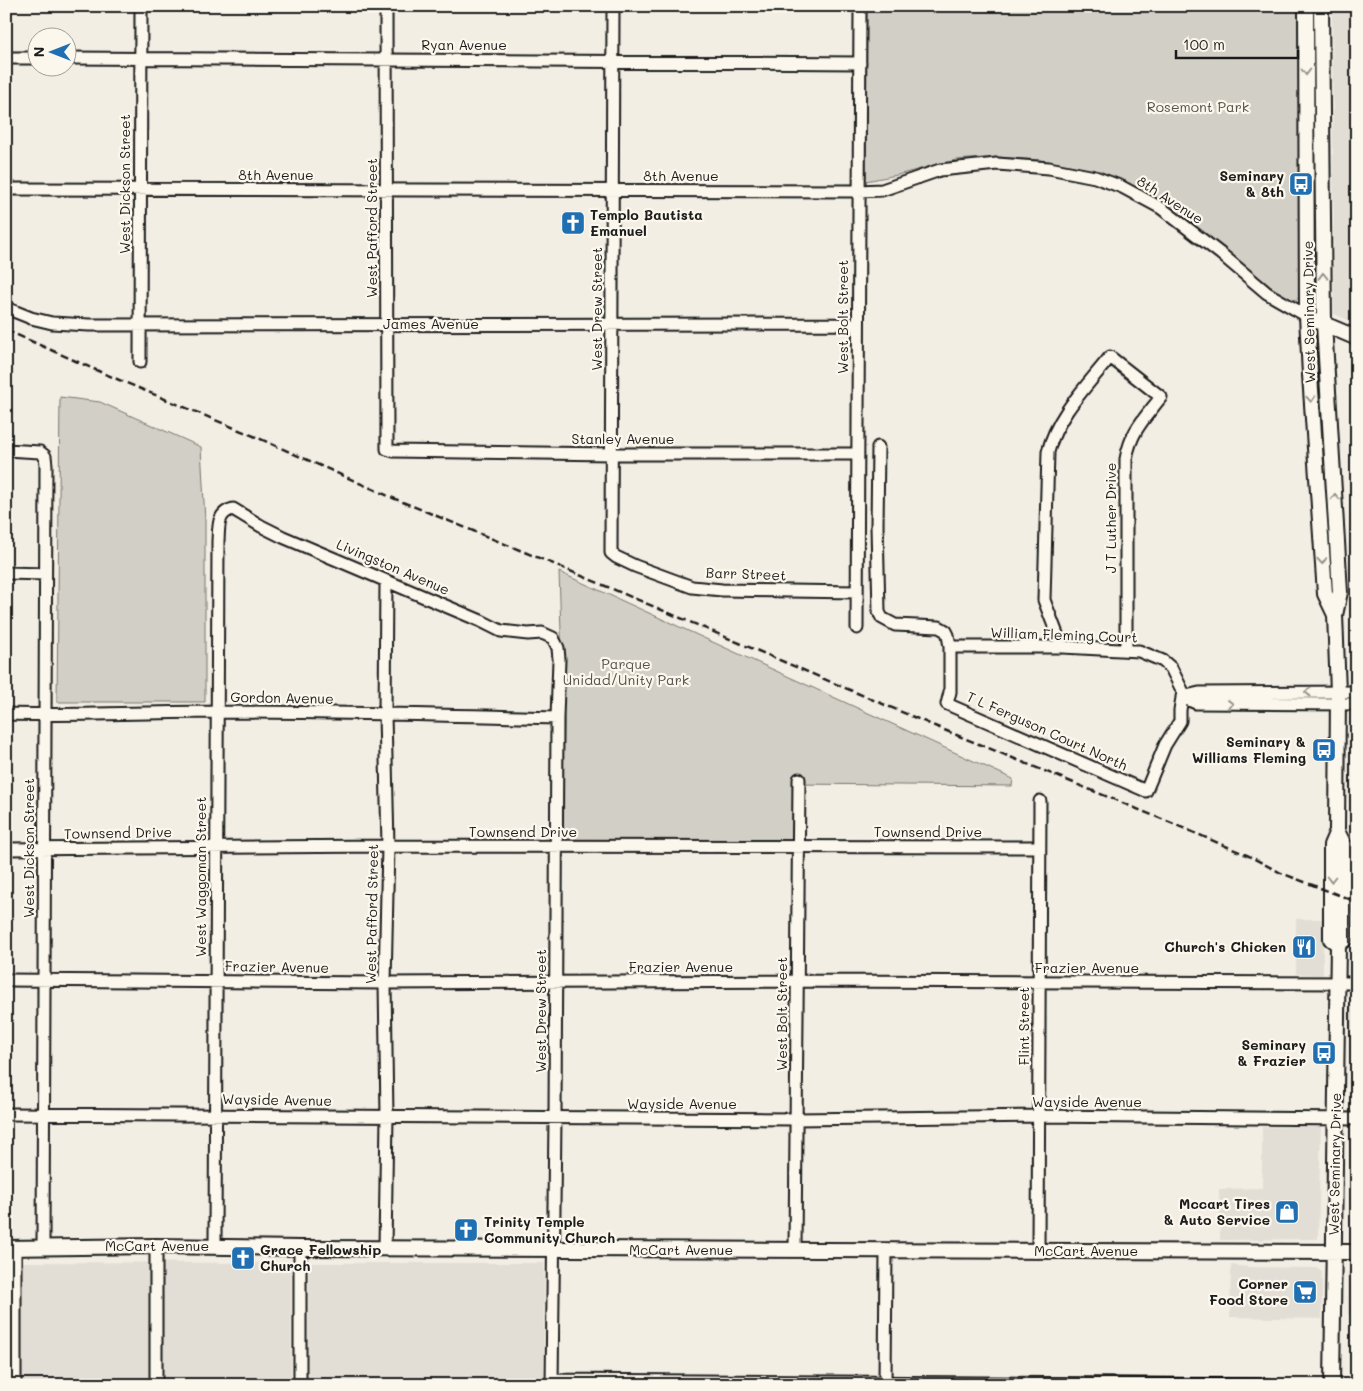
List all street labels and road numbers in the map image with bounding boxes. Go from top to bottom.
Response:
street label: Ryan Avenue [421,35,507,54]
street label: West Dickson Street [115,114,134,254]
street label: West Pafford Street [362,158,381,298]
street label: 8th Avenue [238,165,314,184]
street label: 8th Avenue [643,166,719,185]
street label: 8th Avenue [1133,171,1207,228]
street label: West Seminary Drive [1298,241,1319,384]
street label: West Drew Street [587,247,606,371]
street label: West Bolt Street [833,260,852,374]
street label: James Avenue [383,314,479,333]
street label: Stanley Avenue [572,429,674,448]
street label: J T Luther Drive [1101,463,1120,573]
street label: Livingston Avenue [334,534,453,599]
street label: Barr Street [705,563,787,584]
street label: William Fleming Court [990,622,1138,647]
street label: T L Ferguson Court North [964,686,1131,775]
street label: Gordon Avenue [230,687,334,708]
street label: West Dickson Street [19,778,38,918]
street label: West Waggoman Street [191,797,210,957]
street label: Townsend Drive [64,822,172,843]
street label: Townsend Drive [469,822,577,841]
street label: Townsend Drive [874,822,982,841]
street label: West Pafford Street [361,844,382,984]
street label: West Drew Street [531,949,550,1073]
street label: Frazier Avenue [225,956,329,977]
street label: Frazier Avenue [629,957,733,976]
street label: West Bolt Street [772,957,791,1071]
street label: Frazier Avenue [1035,958,1139,977]
street label: Flint Street [1014,987,1033,1065]
street label: Wayside Avenue [222,1089,332,1110]
street label: Wayside Avenue [1032,1092,1142,1111]
street label: West Seminary Drive [1324,1092,1345,1235]
street label: Wayside Avenue [627,1094,737,1113]
street label: McCart Avenue [105,1236,209,1255]
street label: McCart Avenue [629,1240,733,1259]
street label: McCart Avenue [1034,1241,1138,1260]

